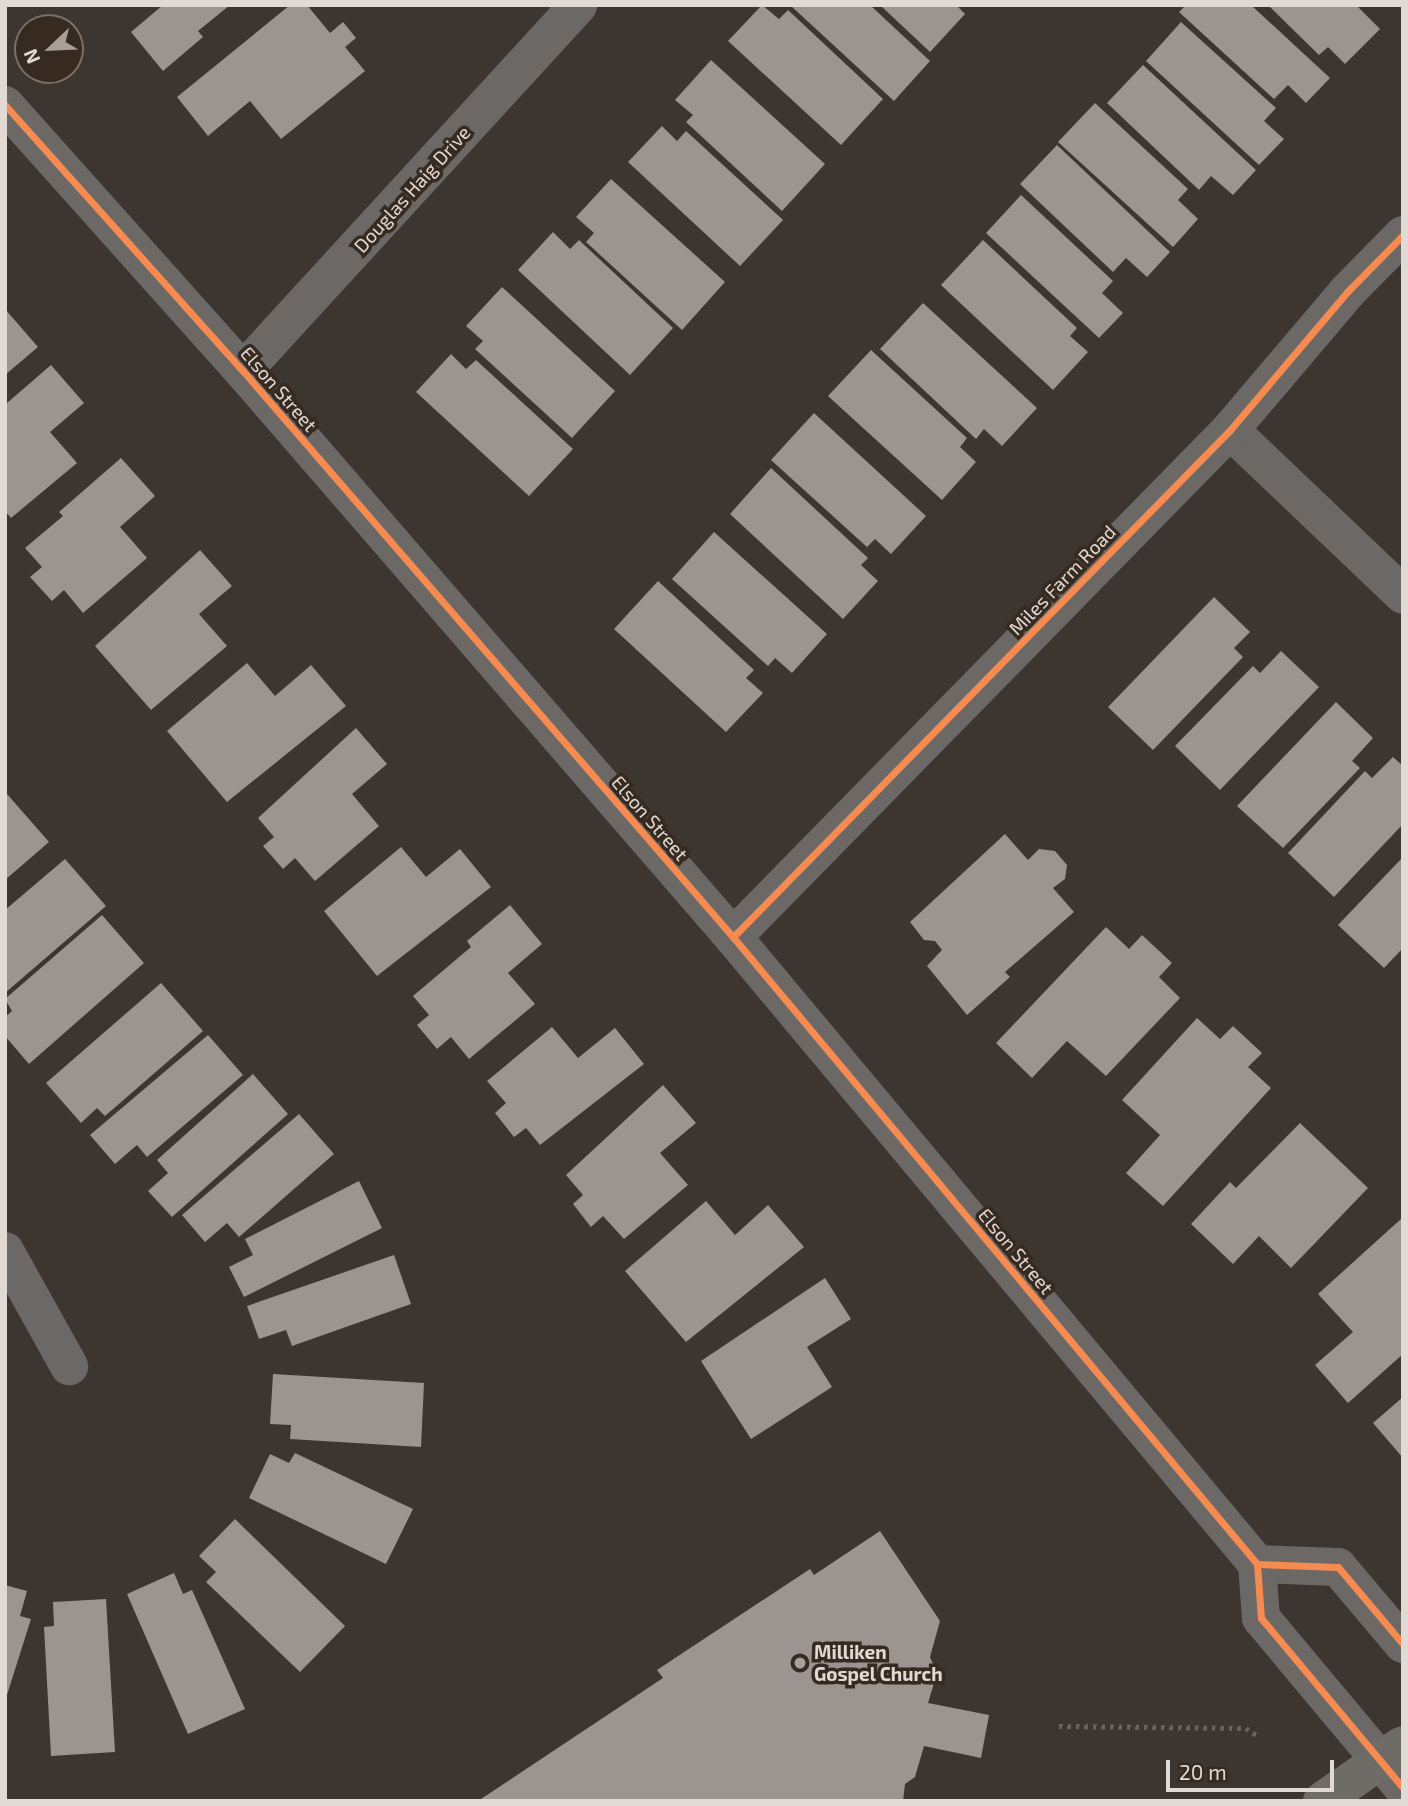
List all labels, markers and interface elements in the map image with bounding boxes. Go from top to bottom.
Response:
north arrow [14,14,84,84]
text: N [18,46,44,67]
street label: Douglas Haig Drive [349,121,475,257]
street label: Elson Street [236,342,322,436]
street label: Miles Farm Road [1004,520,1120,640]
street label: Elson Street [607,771,693,865]
street label: Elson Street [974,1204,1058,1298]
place label: Milliken Gospel Church [814,1641,943,1685]
marker: Milliken Gospel Church [792,1655,808,1671]
scale bar [1170,1746,1338,1790]
text: 20 m [1179,1759,1227,1784]

